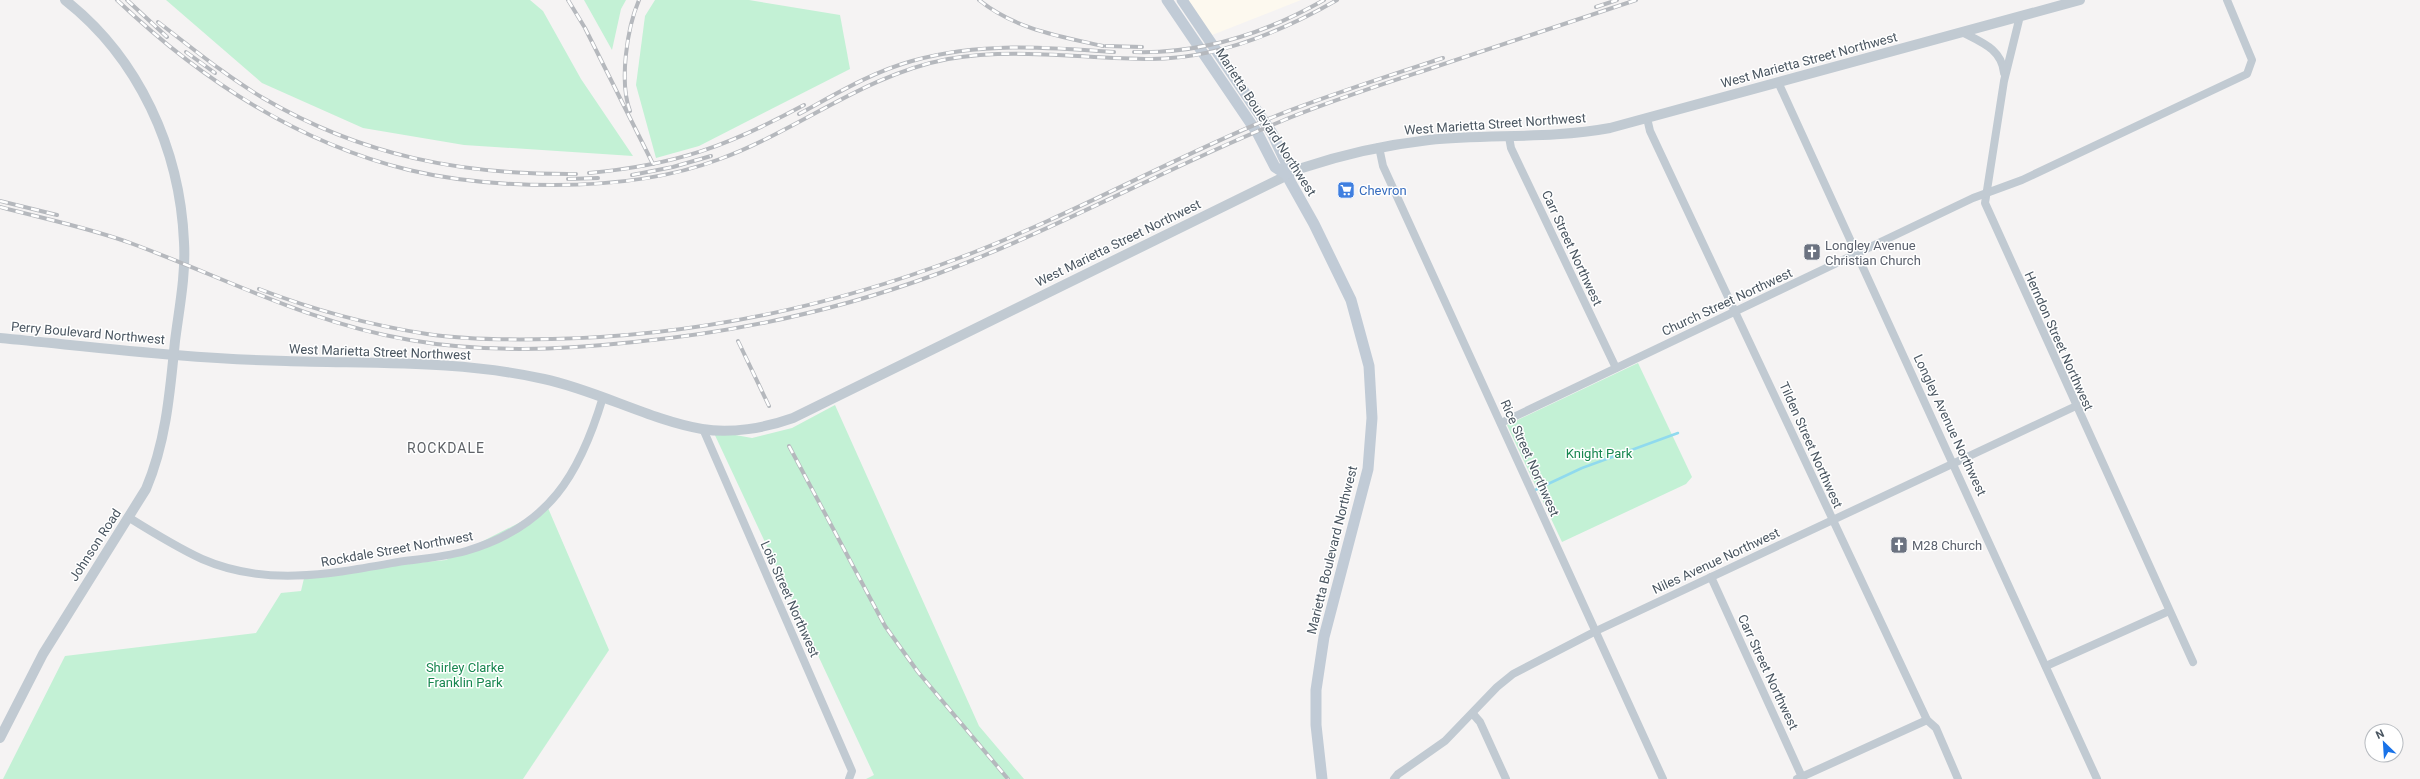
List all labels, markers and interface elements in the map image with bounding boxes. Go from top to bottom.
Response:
street label: West Marietta Street Northwest [1719,29,1899,91]
street label: Marietta Boulevard Northwest [1213,45,1319,199]
street label: West Marietta Street Northwest [1404,110,1586,138]
supermarket icon: Chevron [1336,180,1356,200]
place label: Chevron [1359,183,1407,198]
street label: Carr Street Northwest [1539,188,1605,308]
street label: West Marietta Street Northwest [1033,196,1203,290]
place label: Longley Avenue Christian Church [1825,238,1921,268]
church icon: Longley Avenue Christian Church [1802,242,1822,262]
street label: Church Street Northwest [1659,265,1795,339]
street label: Herndon Street Northwest [2021,269,2097,413]
street label: Perry Boulevard Northwest [10,319,166,347]
street label: West Marietta Street Northwest [289,341,471,363]
street label: Longley Avenue Northwest [1911,352,1989,498]
street label: Tilden Street Northwest [1776,380,1846,510]
street label: Rice Street Northwest [1498,397,1562,519]
district label: ROCKDALE [407,440,485,456]
park label: Knight Park [1566,446,1633,461]
street label: Marietta Boulevard Northwest [1304,464,1360,636]
street label: Johnson Road [66,506,124,584]
street label: Niles Avenue Northwest [1650,525,1782,597]
street label: Rockdale Street Northwest [320,528,474,570]
church icon: M28 Church [1889,535,1909,555]
place label: M28 Church [1912,538,1982,553]
street label: Lois Street Northwest [758,539,822,659]
street label: Carr Street Northwest [1735,612,1801,732]
park label: Shirley Clarke Franklin Park [426,660,504,690]
north arrow [2364,723,2404,763]
text: N [2374,727,2386,742]

